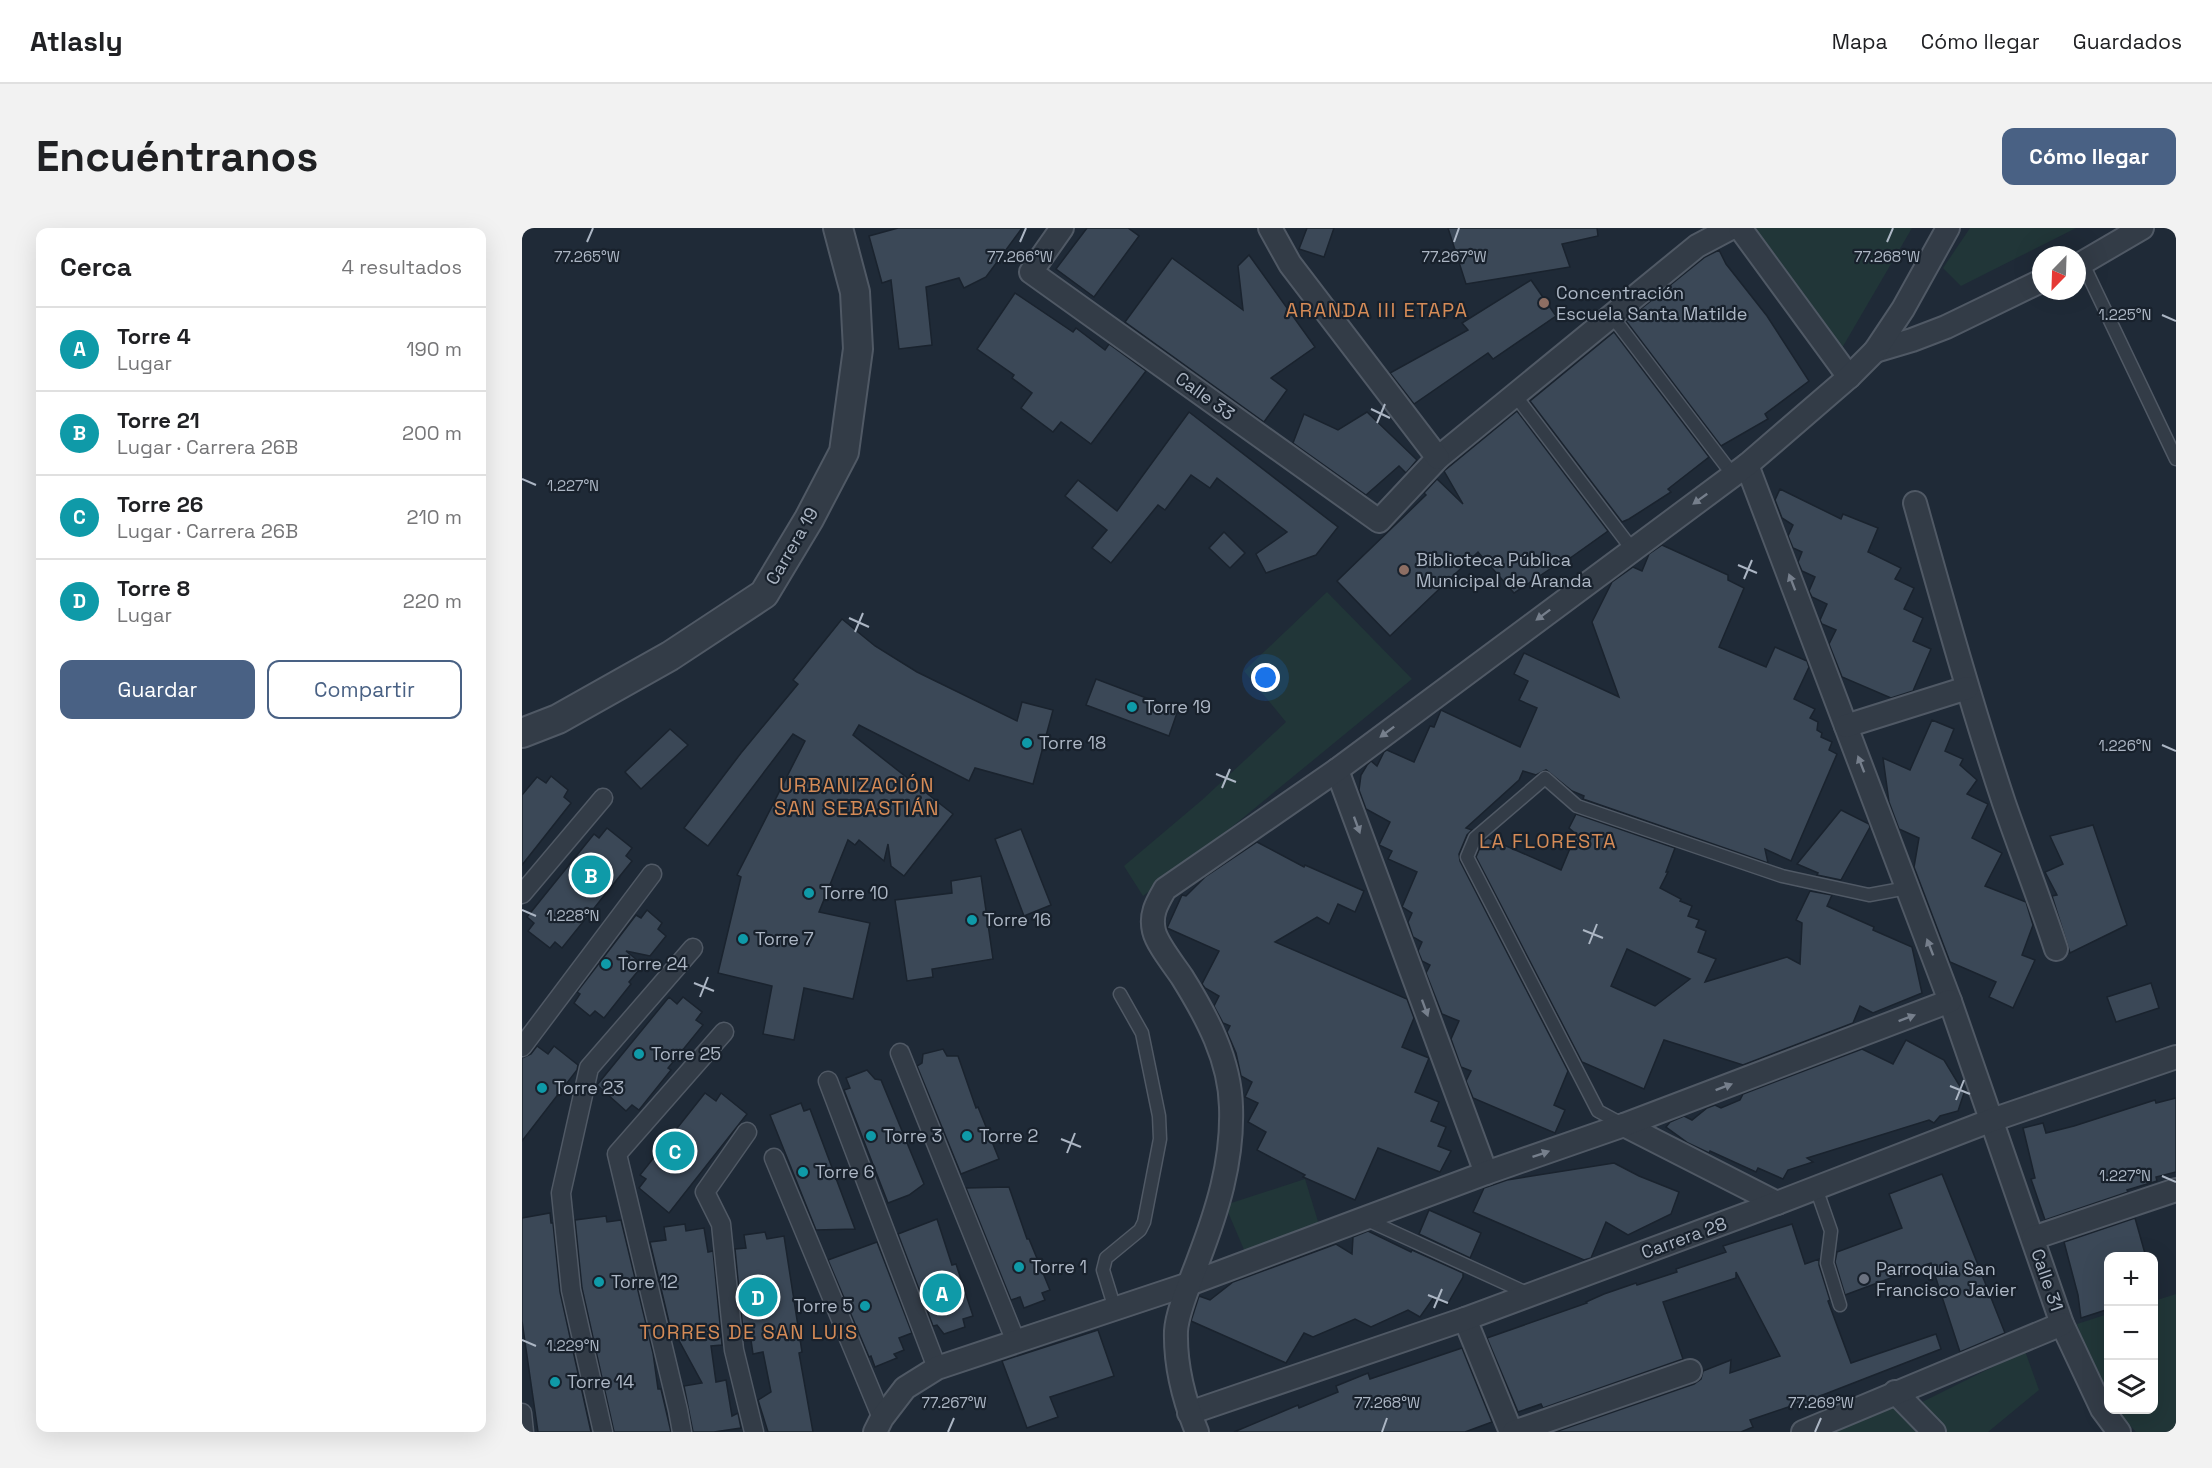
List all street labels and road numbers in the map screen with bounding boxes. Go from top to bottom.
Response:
street label: Calle 33 [1171,366,1239,425]
street label: Carrera 19 [760,503,823,589]
street label: Carrera 28 [1638,1211,1730,1264]
street label: Calle 31 [2026,1246,2069,1314]

